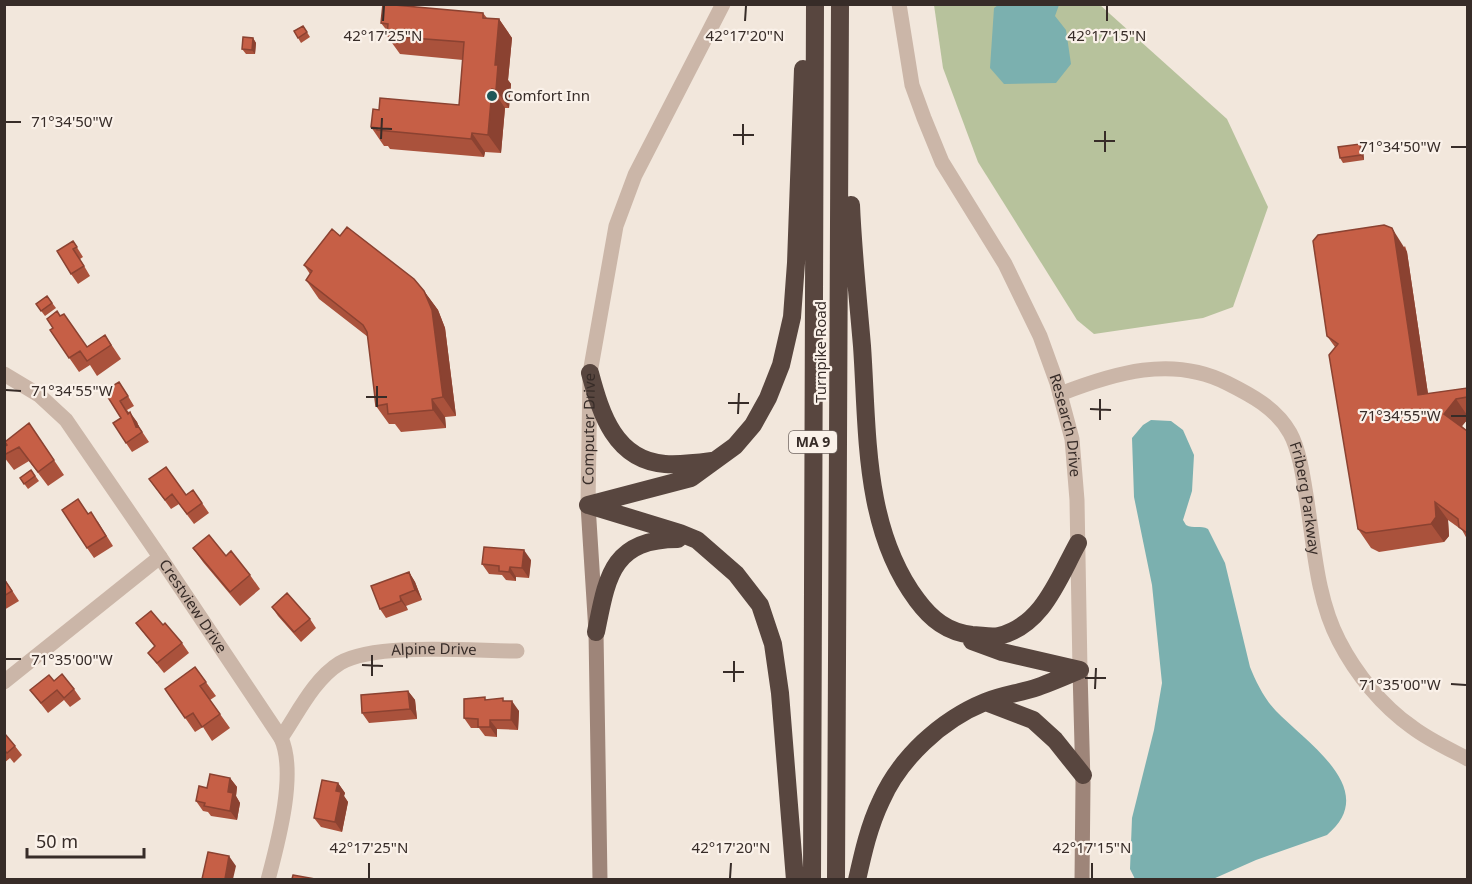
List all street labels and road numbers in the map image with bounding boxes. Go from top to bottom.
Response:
street label: Turnpike Road [810,301,830,403]
street label: Research Drive [1045,371,1086,478]
street label: Computer Drive [577,373,599,485]
road number: MA 9 [789,431,837,453]
street label: Friberg Parkway [1286,439,1325,556]
street label: Crestview Drive [155,555,232,657]
street label: Alpine Drive [390,638,477,660]

